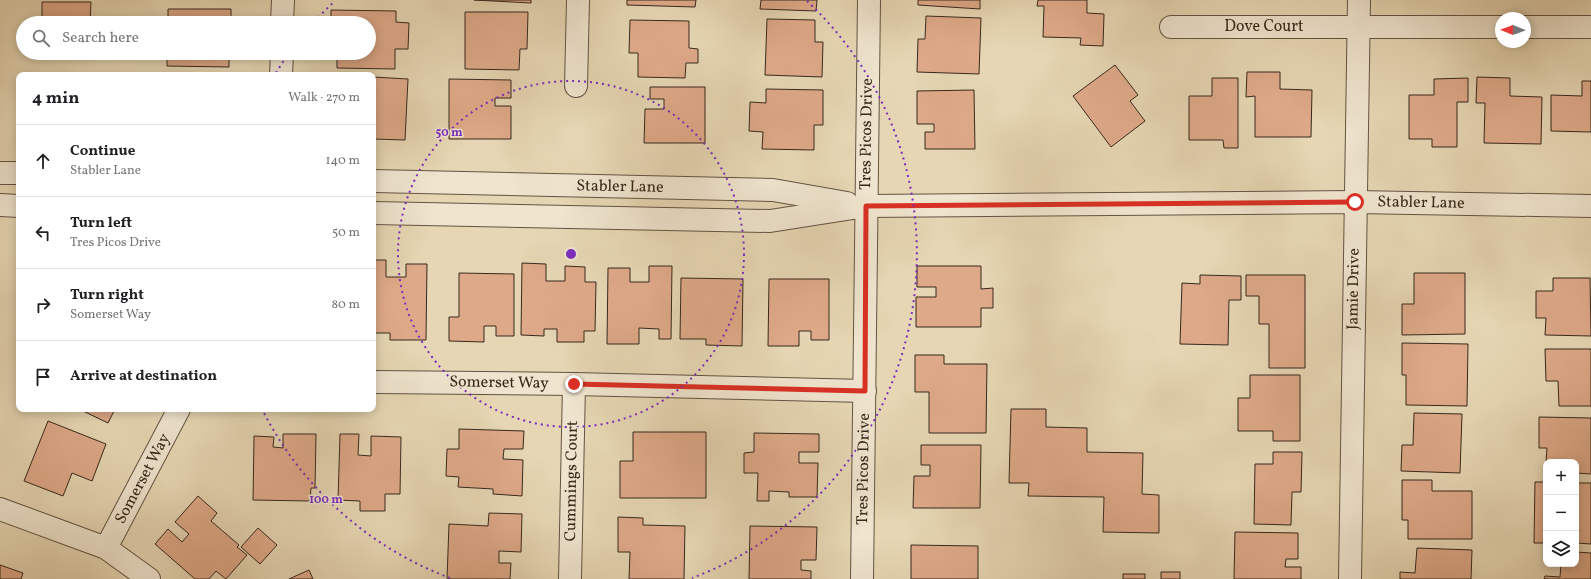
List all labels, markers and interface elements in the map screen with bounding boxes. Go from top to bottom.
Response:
north arrow [1495,12,1531,48]
search box [16,16,376,60]
street label: Dove Court [1224,16,1304,38]
icon: search [30,27,52,49]
text: Search here [62,28,139,49]
street label: Tres Picos Drive [855,78,879,190]
text: 4 min [32,87,79,110]
text: Walk · 270 m [288,89,360,107]
text: 50 m [435,125,463,141]
text: Continue [70,141,135,162]
icon: ahead [32,150,54,172]
text: 140 m [326,152,360,170]
text: Stabler Lane [70,162,141,180]
street label: Stabler Lane [576,175,664,199]
street label: Stabler Lane [1377,191,1465,215]
route start [1346,193,1364,211]
text: Turn left [70,213,132,234]
icon: left [32,222,54,244]
text: 50 m [332,224,360,242]
text: Tres Picos Drive [70,234,161,252]
centre of rings [564,247,578,261]
street label: Jamie Drive [1342,248,1366,330]
text: Turn right [70,285,144,306]
icon: right [32,294,54,316]
text: 80 m [331,296,360,314]
text: Somerset Way [70,306,151,324]
icon: arrive [32,366,54,388]
text: Arrive at destination [70,366,217,387]
street label: Somerset Way [449,371,549,395]
route end [565,375,583,393]
street label: Tres Picos Drive [852,413,876,525]
street label: Cummings Court [560,420,584,542]
street label: Somerset Way [110,430,176,528]
map controls [1543,459,1579,567]
button: + [1543,459,1579,495]
text: 100 m [309,492,343,508]
button: − [1543,495,1579,531]
button: layers [1543,531,1579,567]

